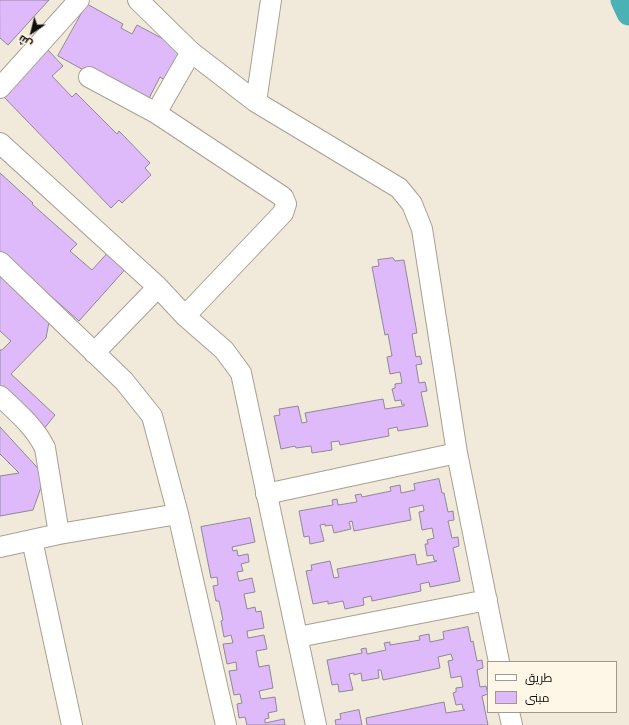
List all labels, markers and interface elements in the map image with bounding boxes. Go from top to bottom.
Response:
north arrow [12,12,52,52]
text: ش [15,32,35,52]
legend [487,661,617,713]
text: طريق [525,669,552,686]
text: مبنى [525,689,550,706]

